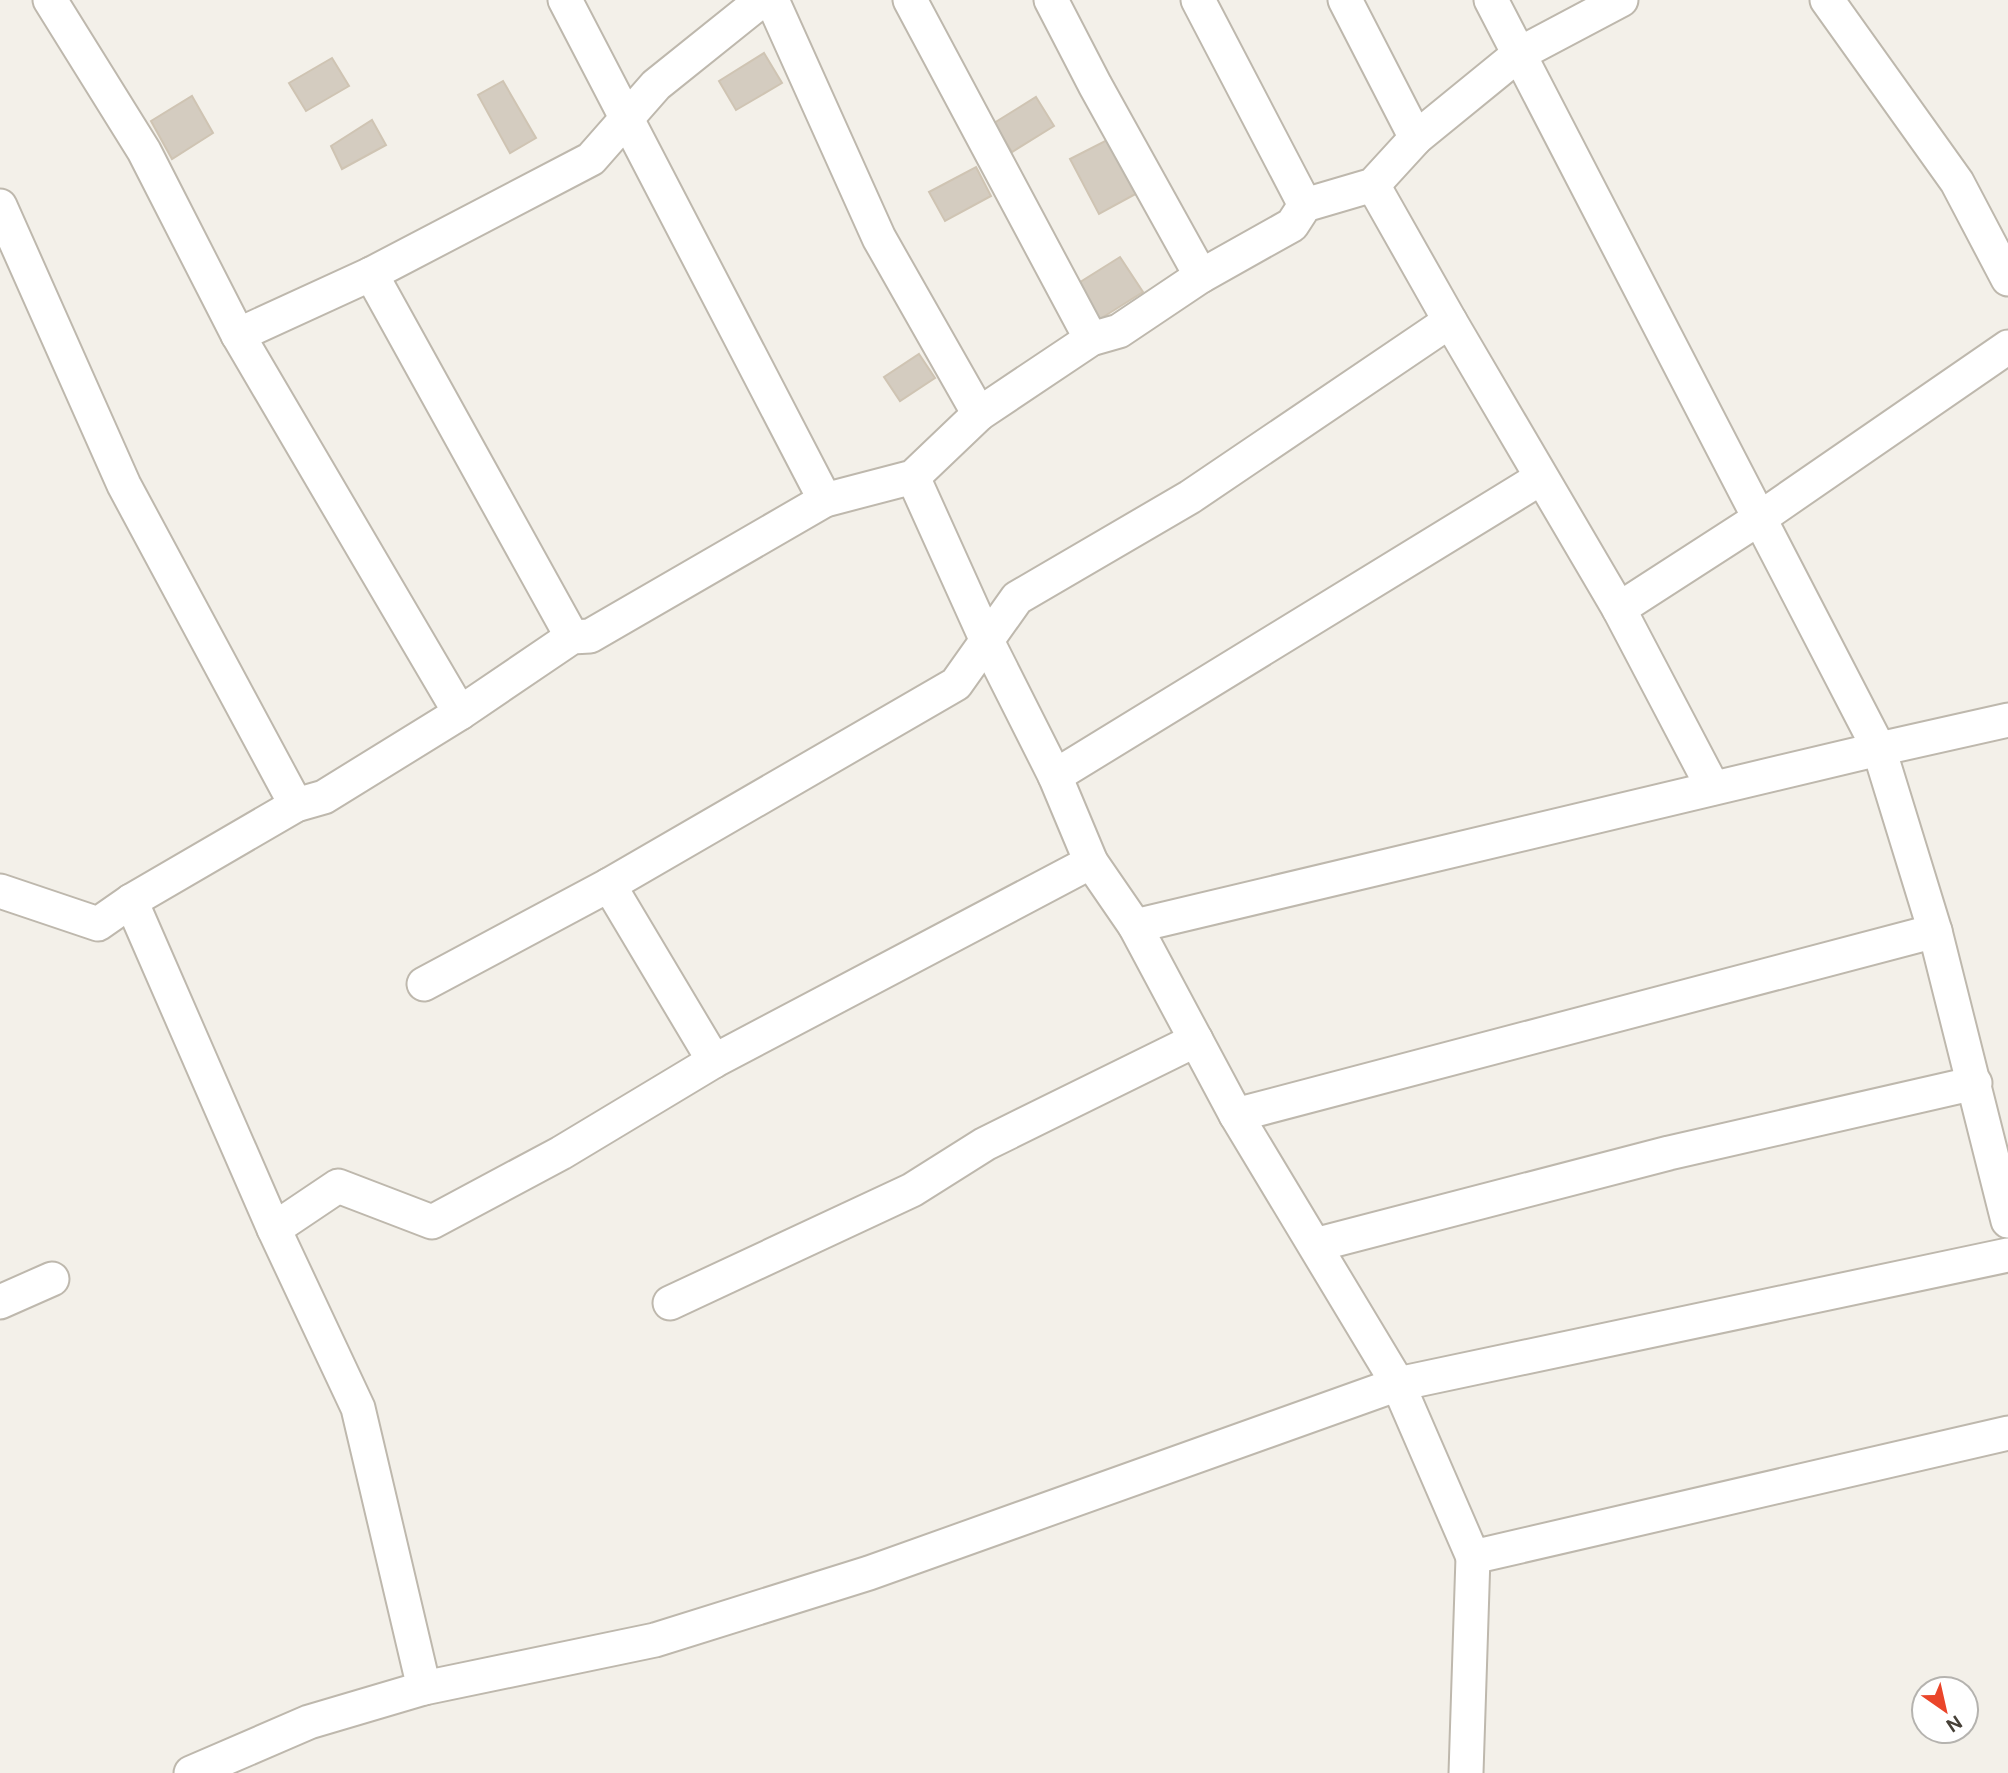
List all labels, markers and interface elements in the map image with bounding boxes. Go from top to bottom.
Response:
north arrow [1910,1675,1980,1745]
text: N [1941,1709,1967,1738]

